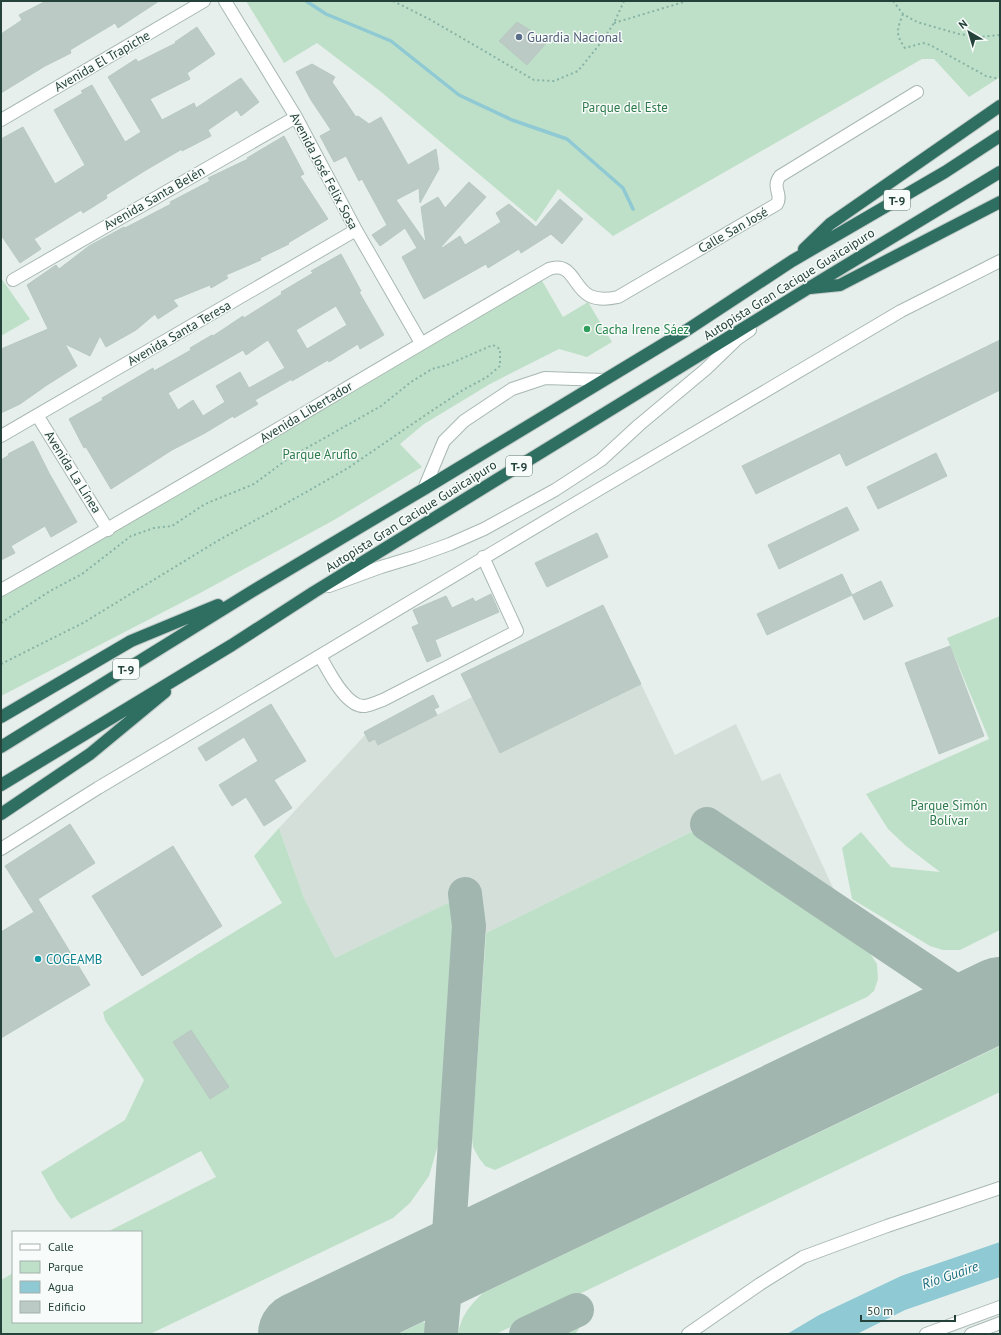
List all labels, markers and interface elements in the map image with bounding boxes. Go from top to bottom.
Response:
north arrow [949,12,989,52]
text: N [956,16,970,32]
street label: Avenida El Trapiche [51,27,153,95]
place label: Guardia Nacional [527,29,622,46]
marker: Guardia Nacional [514,32,524,42]
park label: Parque del Este [582,99,668,116]
street label: Avenida José Felix Sosa [286,110,362,232]
street label: Avenida Santa Belén [100,162,208,234]
road number: T-9 [884,190,910,210]
street label: Calle San José [695,203,771,257]
street label: Autopista Gran Cacique Guaicaipuro [700,224,878,344]
street label: Avenida Santa Teresa [124,296,234,370]
place label: Cacha Irene Sáez [595,321,689,338]
marker: Cacha Irene Sáez [582,324,592,334]
street label: Avenida Libertador [257,377,356,446]
street label: Avenida La Línea [41,428,105,516]
park label: Parque Aruflo [283,446,357,463]
street label: Autopista Gran Cacique Guaicaipuro [322,456,500,576]
road number: T-9 [506,456,532,476]
road number: T-9 [113,659,139,679]
park label: Parque Simón Bolívar [911,797,987,829]
place label: COGEAMB [46,951,102,968]
marker: COGEAMB [33,954,43,964]
legend [12,1231,142,1323]
text: Calle [48,1239,74,1254]
water label: Río Guaire [919,1257,981,1293]
text: Parque [48,1259,83,1274]
text: Agua [48,1279,74,1294]
scale bar [861,1297,955,1323]
text: Edificio [48,1299,86,1314]
text: 50 m [867,1303,893,1318]

